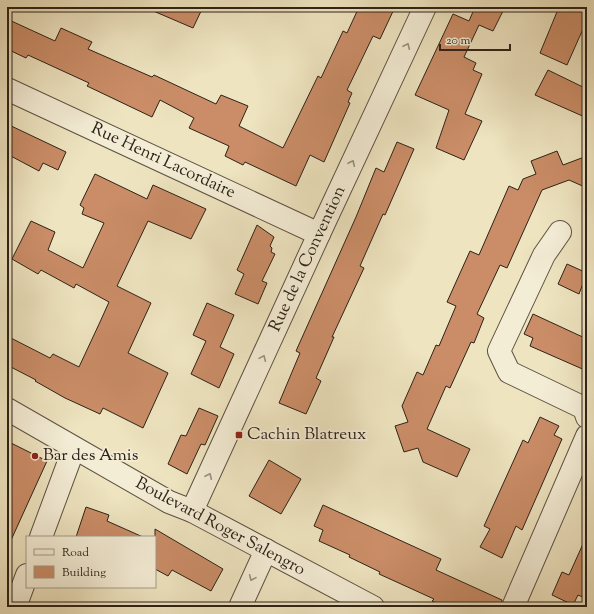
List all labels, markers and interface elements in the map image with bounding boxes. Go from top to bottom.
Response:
scale bar [440,26,510,52]
text: 20 m [446,32,471,50]
one-way arrow [402,42,410,50]
street label: Rue Henri Lacordaire [87,117,239,205]
one-way arrow [347,160,355,168]
street label: Rue de la Convention [264,182,352,336]
one-way arrow [258,354,266,362]
place label: Cachin Blatreux [247,423,366,447]
marker: Cachin Blatreux [234,430,244,440]
place label: Bar des Amis [43,444,139,468]
marker: Bar des Amis [30,451,40,461]
street label: Boulevard Roger Salengro [131,472,309,582]
one-way arrow [204,473,212,480]
legend [26,536,156,588]
text: Road [62,544,89,562]
text: Building [62,564,106,582]
one-way arrow [249,575,257,582]

